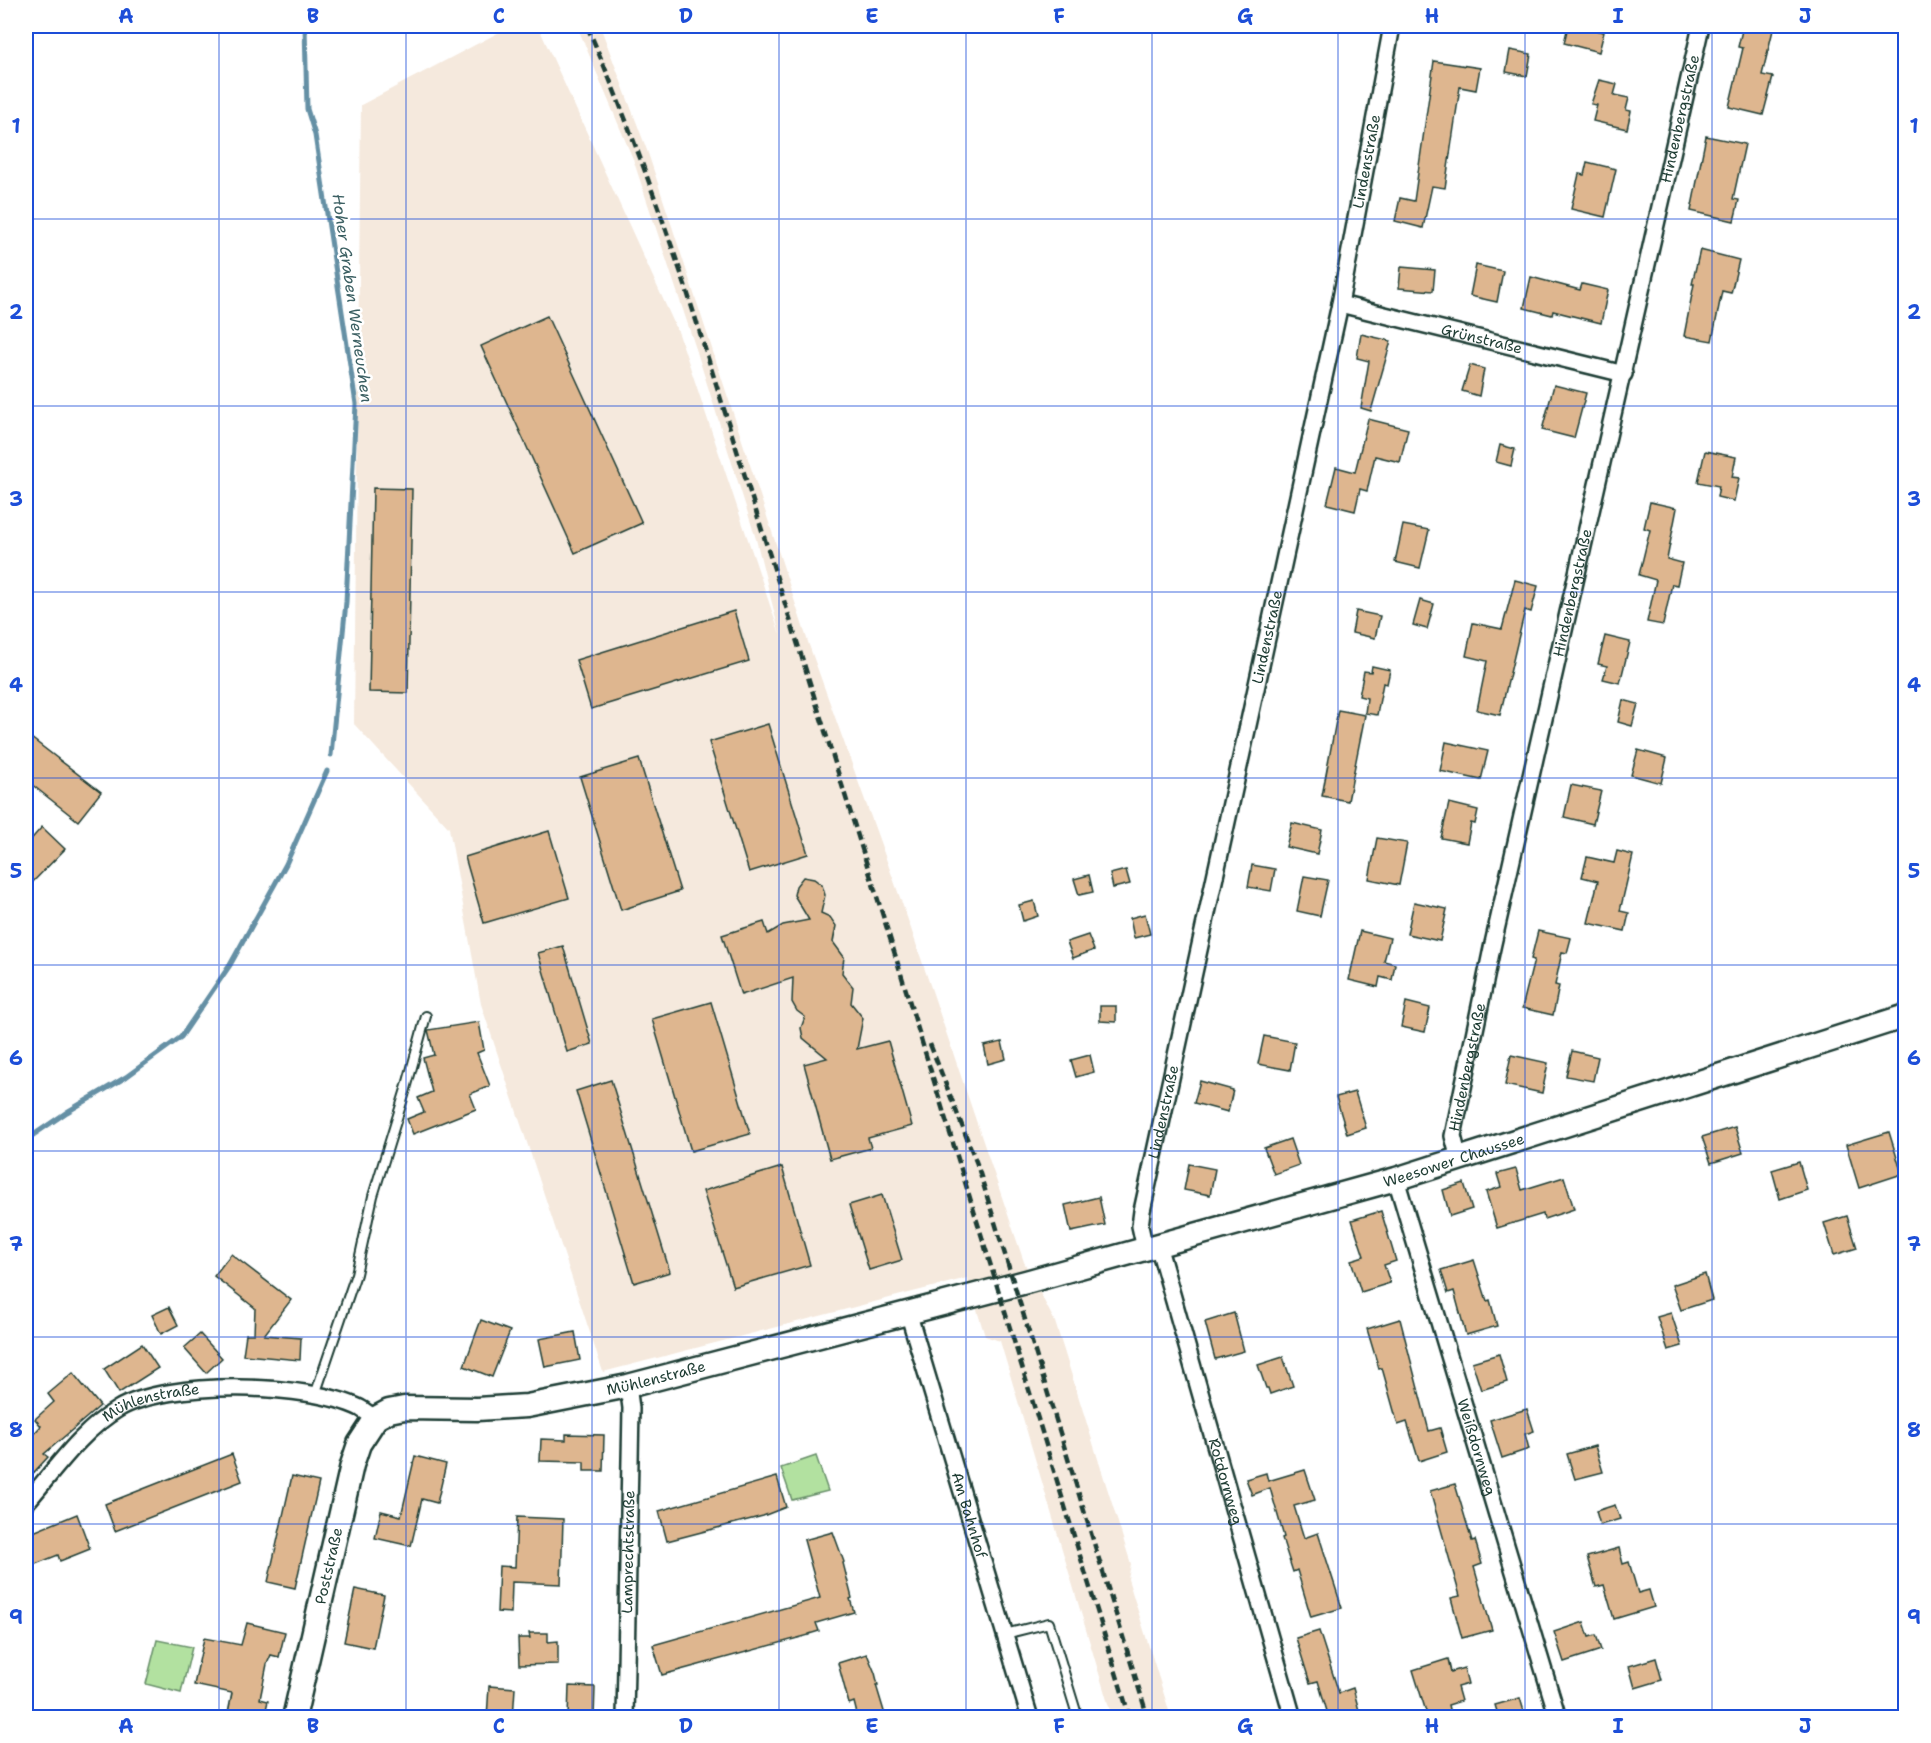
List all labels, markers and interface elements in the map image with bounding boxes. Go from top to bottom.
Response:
text: A [118,3,134,29]
text: B [307,3,319,29]
text: C [493,3,505,29]
text: D [679,3,693,29]
text: E [865,3,879,29]
text: F [1053,3,1065,29]
text: G [1237,3,1253,29]
text: H [1425,3,1439,29]
text: I [1612,3,1624,29]
text: J [1799,3,1812,29]
street label: Hindenbergstraße [1656,53,1704,185]
text: 1 [11,113,21,139]
street label: Lindenstraße [1348,113,1385,210]
text: 1 [1909,113,1919,139]
water label: Hoher Graben Werneuchen [327,192,378,404]
text: 2 [9,299,23,325]
text: 2 [1907,299,1921,325]
street label: Grünstraße [1439,319,1524,359]
text: 3 [9,486,23,512]
text: 3 [1907,486,1921,512]
street label: Hindenbergstraße [1548,527,1597,659]
street label: Lindenstraße [1247,589,1287,686]
text: 4 [9,672,23,698]
text: 4 [1907,672,1921,698]
text: 5 [10,858,22,884]
text: 5 [1908,858,1920,884]
street label: Hindenbergstraße [1444,1001,1490,1133]
text: 6 [9,1045,23,1071]
text: 6 [1907,1045,1921,1071]
street label: Lindenstraße [1144,1063,1184,1161]
street label: Weesower Chaussee [1381,1129,1527,1192]
text: 7 [9,1231,23,1257]
text: 7 [1907,1231,1921,1257]
street label: Mühlenstraße [605,1356,708,1400]
street label: Mühlenstraße [98,1379,200,1427]
street label: Weißdornweg [1453,1396,1501,1498]
text: 8 [9,1417,23,1443]
text: 8 [1907,1417,1921,1443]
street label: Rotdornweg [1204,1436,1247,1527]
street label: Am Bahnhof [947,1470,992,1561]
street label: Lamprechtstraße [617,1490,639,1614]
street label: Poststraße [310,1526,347,1606]
text: 9 [9,1604,23,1630]
text: 9 [1907,1604,1921,1630]
text: A [118,1713,134,1739]
text: B [307,1713,319,1739]
text: C [493,1713,505,1739]
text: D [679,1713,693,1739]
text: E [865,1713,879,1739]
text: F [1053,1713,1065,1739]
text: G [1237,1713,1253,1739]
text: H [1425,1713,1439,1739]
text: I [1612,1713,1624,1739]
text: J [1799,1713,1812,1739]

